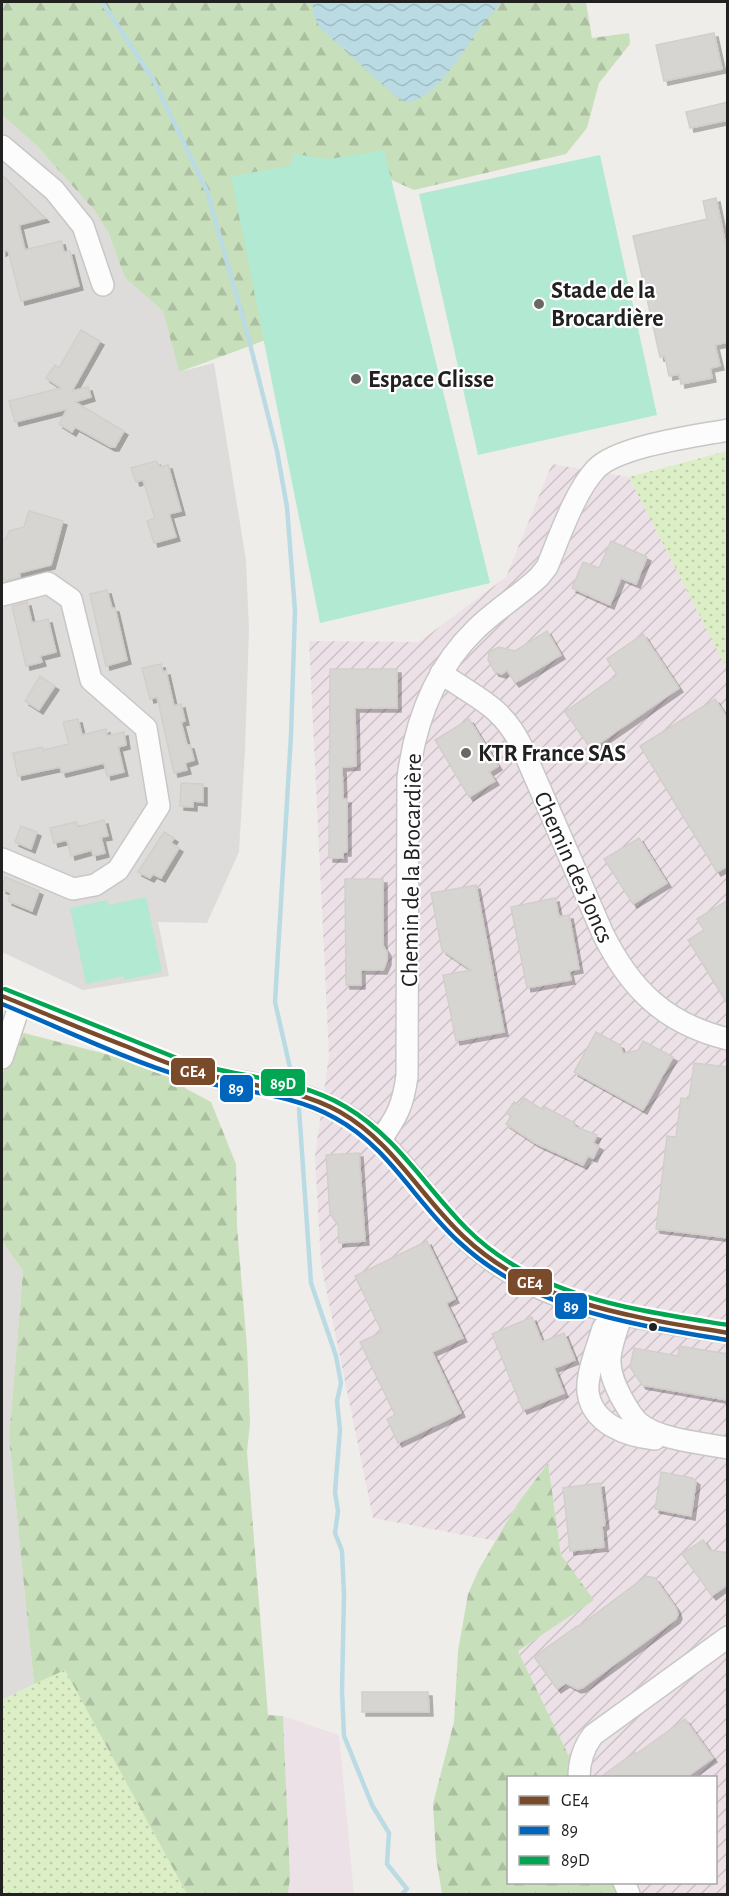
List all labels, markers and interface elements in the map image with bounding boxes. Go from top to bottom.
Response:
place label: Stade de la Brocardière [551,279,664,331]
marker: Stade de la Brocardière [532,297,546,311]
place label: Espace Glisse [368,368,494,392]
marker: Espace Glisse [349,372,363,386]
place label: KTR France SAS [478,742,626,766]
marker: KTR France SAS [459,746,473,760]
street label: Chemin de la Brocardière [398,753,426,987]
street label: Chemin des Joncs [529,788,617,947]
line badge: GE4 [170,1057,216,1086]
text: GE4 [180,1064,206,1080]
line badge: 89D [260,1068,306,1097]
line badge: 89 [219,1074,254,1103]
text: 89D [270,1076,297,1092]
text: 89 [228,1081,244,1097]
line badge: GE4 [507,1268,553,1296]
text: GE4 [517,1275,543,1291]
line badge: 89 [554,1292,588,1320]
text: 89 [563,1299,579,1315]
unlabelled marker [647,1321,659,1333]
legend [507,1776,717,1884]
text: GE4 [561,1792,589,1810]
text: 89 [561,1822,578,1840]
text: 89D [561,1852,590,1870]

